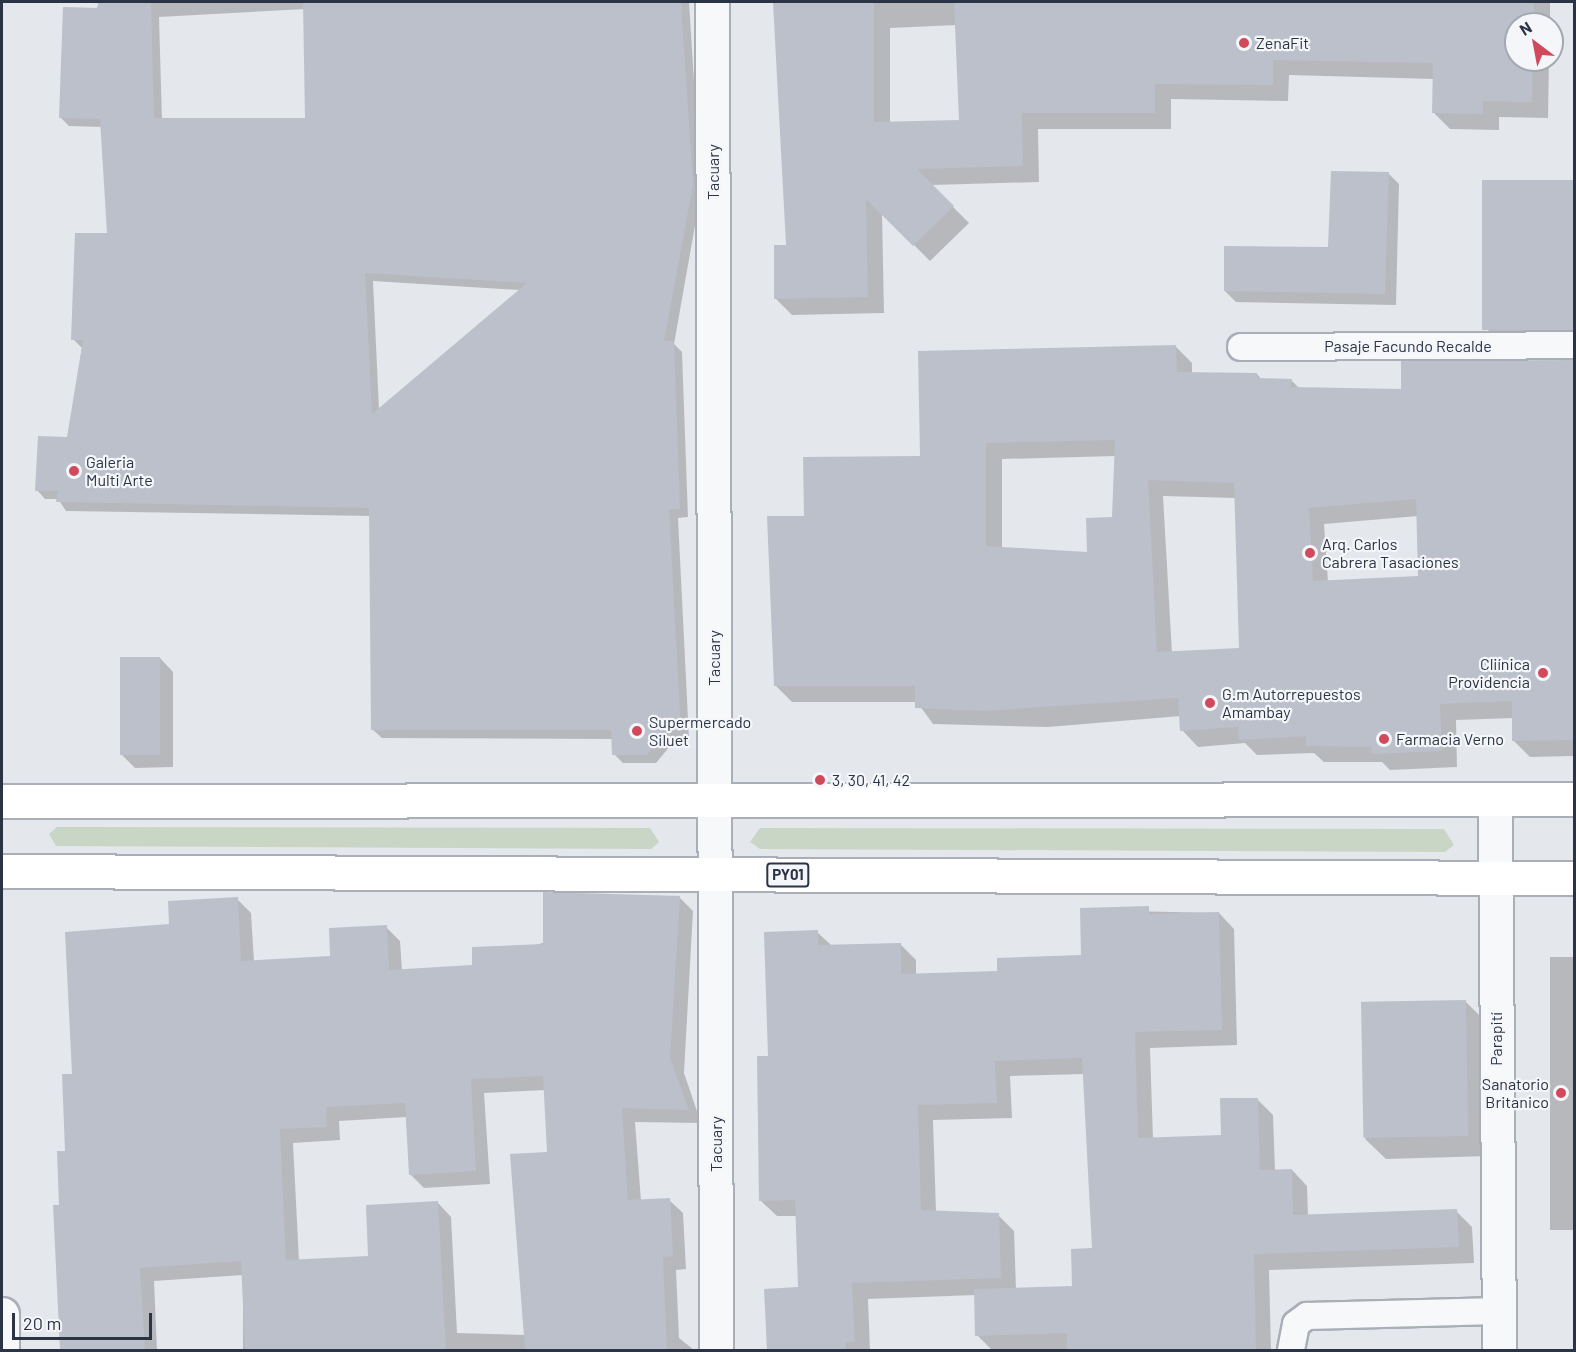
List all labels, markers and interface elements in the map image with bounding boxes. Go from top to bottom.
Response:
north arrow [1504,12,1564,72]
text: N [1516,17,1535,39]
place label: ZenaFit [1256,33,1309,53]
marker: ZenaFit [1237,36,1251,50]
street label: Tacuary [703,144,723,200]
street label: Pasaje Facundo Recalde [1324,336,1492,356]
place label: Galeria Multi Arte [86,452,153,490]
marker: Galeria Multi Arte [67,464,81,478]
place label: Arq. Carlos Cabrera Tasaciones [1322,534,1459,572]
marker: Arq. Carlos Cabrera Tasaciones [1303,546,1317,560]
street label: Tacuary [704,630,724,686]
place label: Cliínica Providencia [1448,654,1530,692]
marker: Cliínica Providencia [1534,664,1552,682]
place label: G.m Autorrepuestos Amambay [1222,684,1361,722]
marker: G.m Autorrepuestos Amambay [1203,696,1217,710]
place label: Supermercado Siluet [649,712,751,750]
marker: Supermercado Siluet [630,724,644,738]
place label: Farmacia Verno [1396,729,1504,749]
marker: Farmacia Verno [1377,732,1391,746]
place label: 3, 30, 41, 42 [832,770,910,790]
marker: 3, 30, 41, 42 [813,773,827,787]
road number: PY01 [766,863,810,887]
street label: Parapití [1486,1012,1506,1066]
place label: Sanatorio Britanico [1482,1074,1549,1112]
marker: Sanatorio Britanico [1554,1086,1568,1100]
street label: Tacuary [706,1116,726,1172]
scale bar [15,1301,154,1339]
text: 20 m [23,1312,61,1334]

